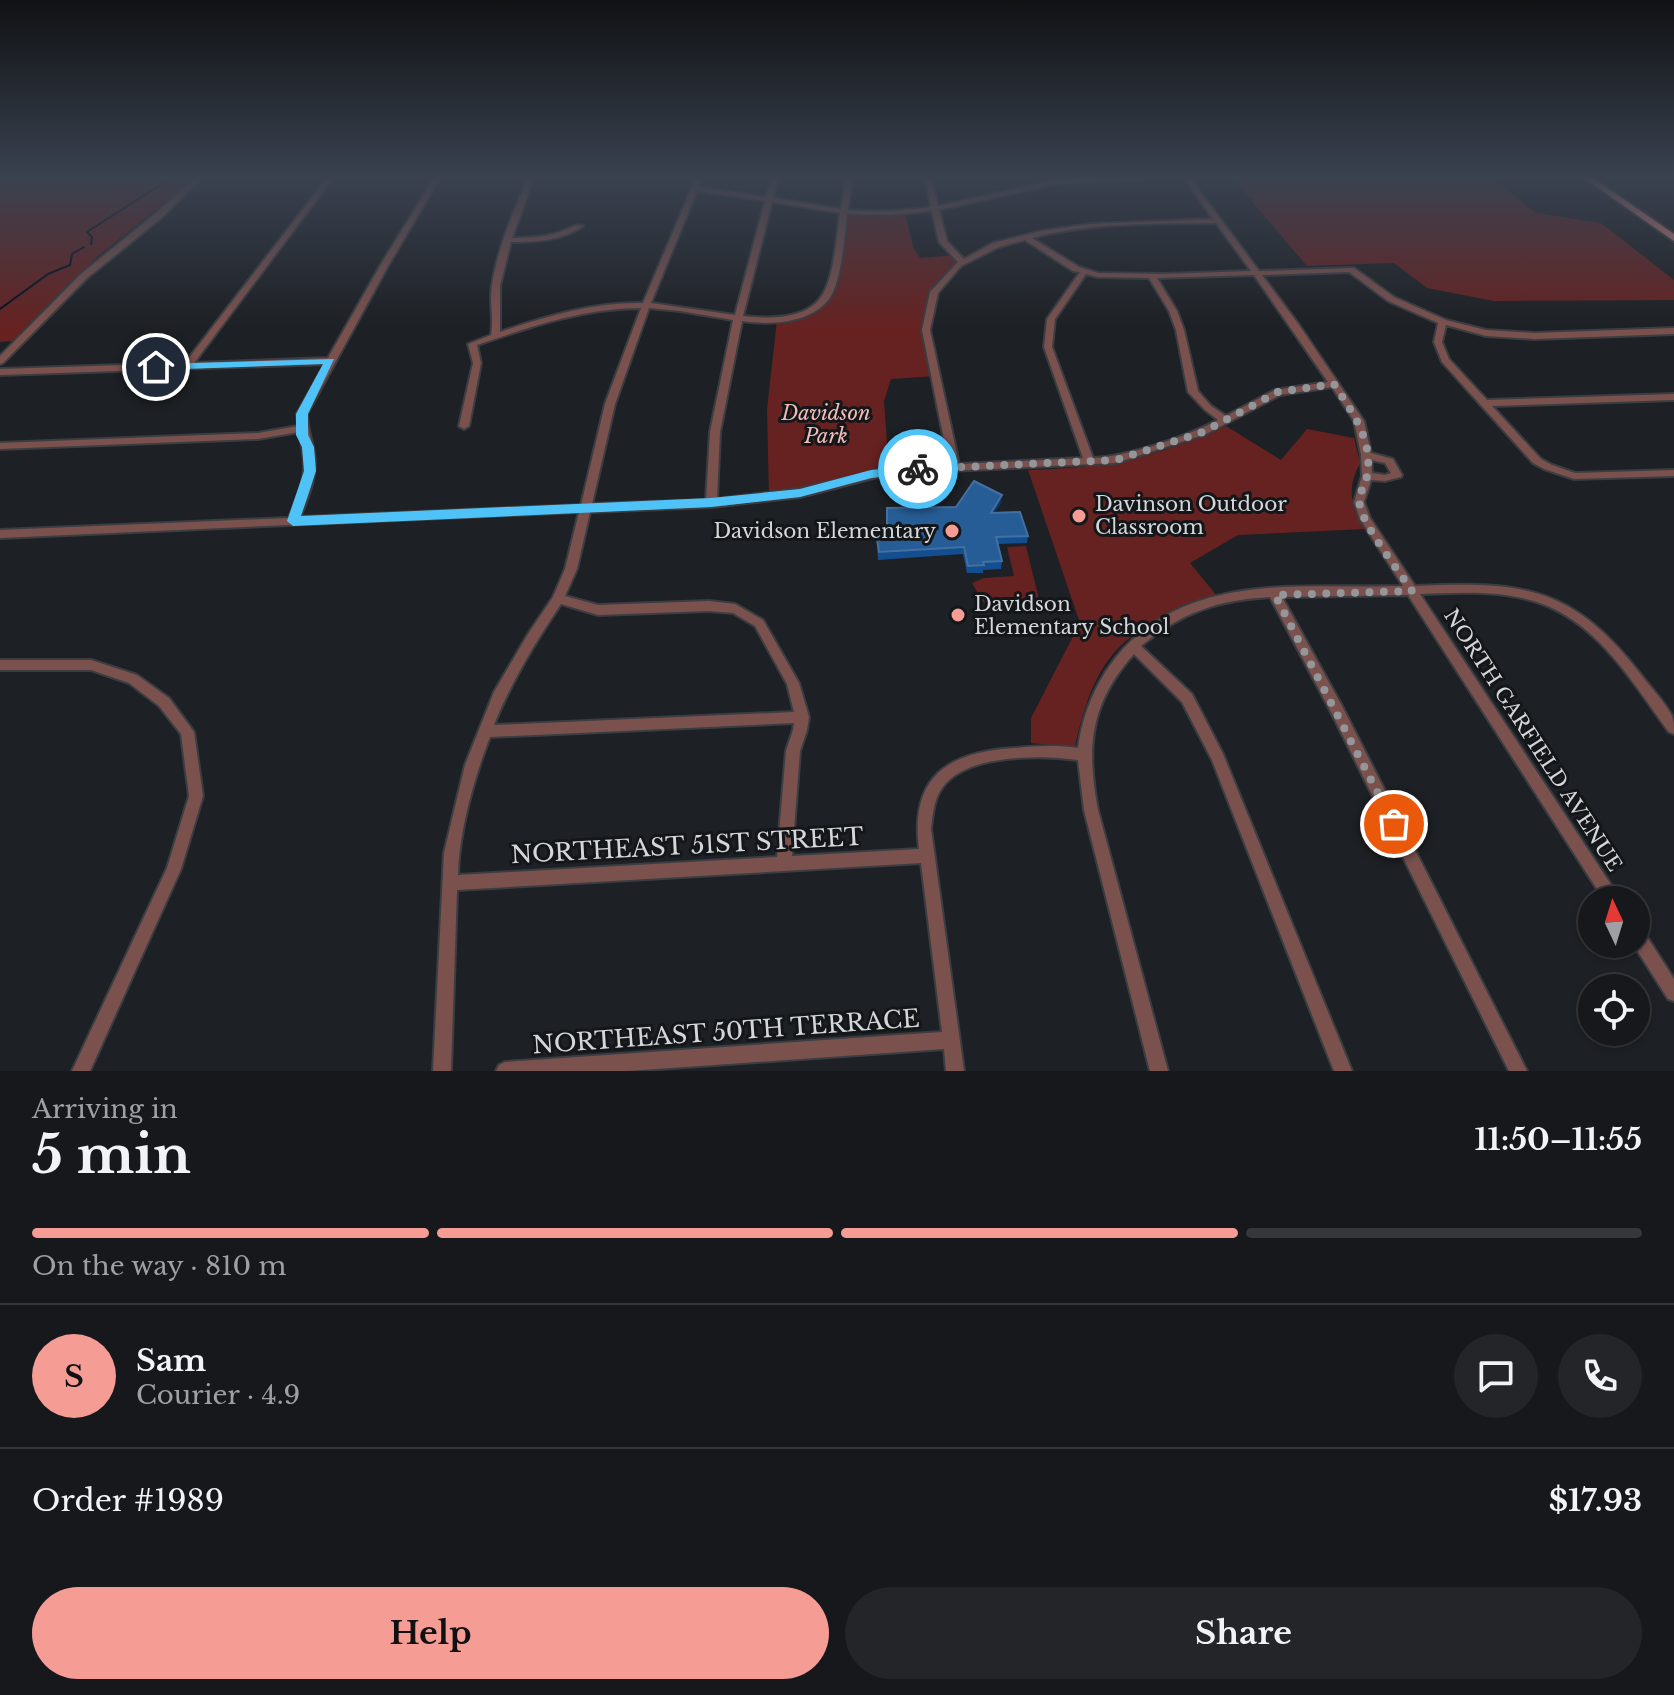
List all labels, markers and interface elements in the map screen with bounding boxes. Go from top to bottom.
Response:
pin [122,333,190,401]
icon: home [134,345,178,389]
park label: Davidson Park [781,401,870,448]
courier [878,429,958,509]
icon: bike [896,447,940,491]
place label: Davinson Outdoor Classroom [1095,492,1287,539]
marker: Davinson Outdoor Classroom [1070,507,1088,525]
place label: Davidson Elementary [713,519,936,543]
marker: Davidson Elementary [943,522,961,540]
place label: Davidson Elementary School [974,592,1169,639]
street label: NORTH GARFIELD AVENUE [1439,604,1627,876]
marker: Davidson Elementary School [949,606,967,624]
pin [1360,790,1428,858]
icon: bag [1372,802,1416,846]
street label: NORTHEAST 51ST STREET [510,822,864,869]
north arrow [1578,886,1650,958]
map controls [1578,886,1650,1046]
button: locate [1578,974,1650,1046]
street label: NORTHEAST 50TH TERRACE [531,1004,920,1059]
text: Arriving in [32,1093,178,1125]
text: 11:50–11:55 [1475,1121,1642,1158]
text: 5 min [32,1123,191,1187]
text: On the way · 810 m [32,1250,287,1282]
button: chat [1454,1334,1538,1418]
button: phone [1558,1334,1642,1418]
text: Sam [136,1342,206,1379]
text: S [64,1358,84,1395]
text: Courier · 4.9 [136,1379,300,1411]
text: Order #1989 [32,1482,224,1519]
text: $17.93 [1549,1482,1642,1519]
button: Help [32,1587,829,1679]
button: Share [845,1587,1642,1679]

